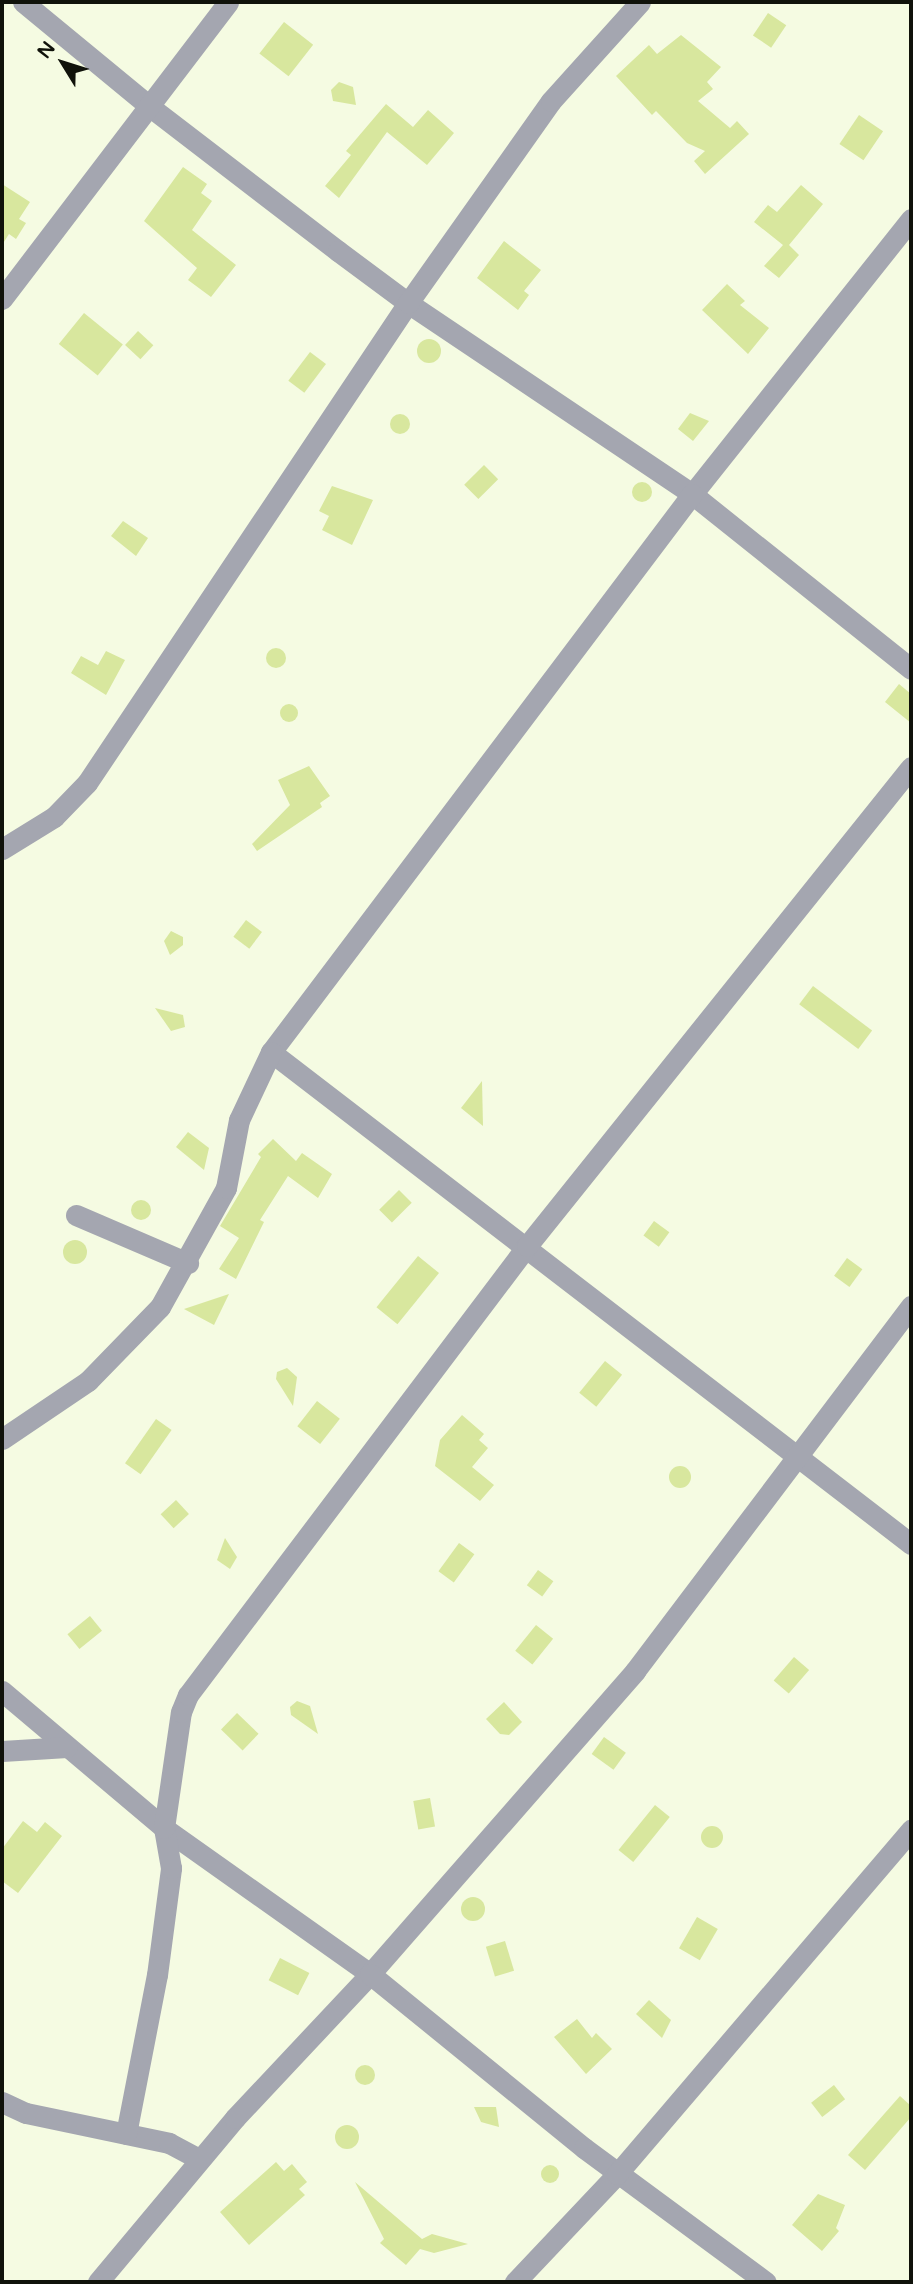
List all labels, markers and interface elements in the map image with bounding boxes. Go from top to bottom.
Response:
north arrow [28,28,98,98]
text: N [33,37,60,63]

